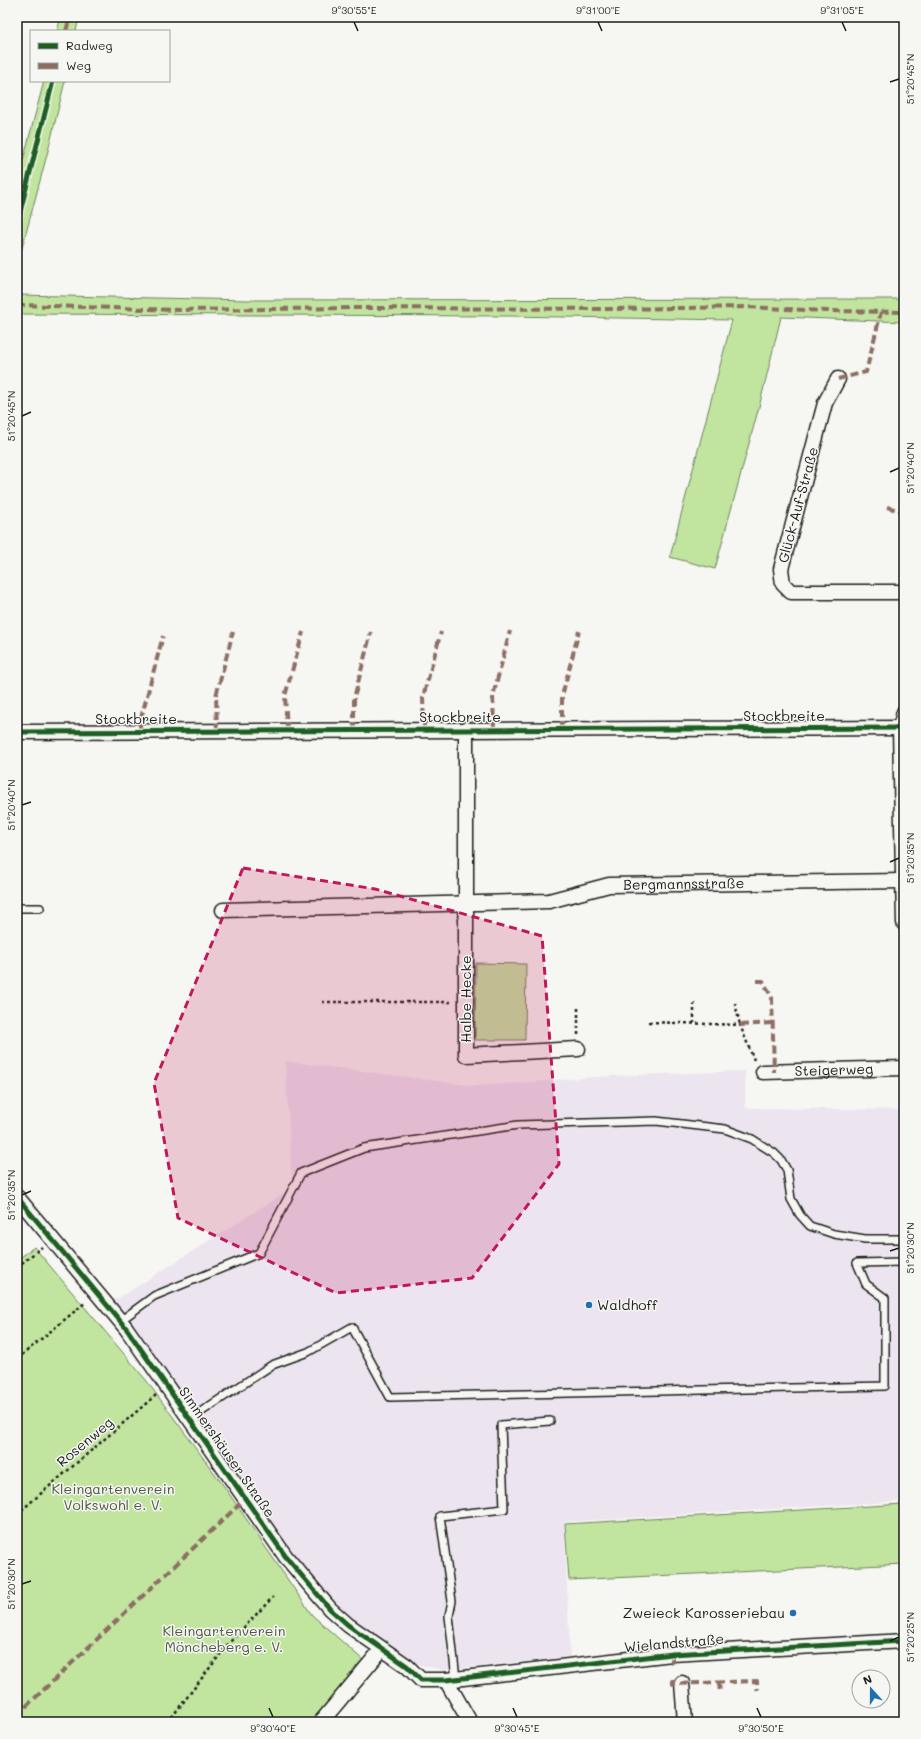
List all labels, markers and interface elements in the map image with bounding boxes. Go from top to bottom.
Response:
text: 9°30'55"E [332,3,377,17]
text: 9°31'00"E [576,3,620,17]
text: 9°31'05"E [820,3,864,17]
legend [30,30,170,82]
text: Radweg [66,37,113,53]
text: 51°20'45"N [903,54,917,104]
text: Weg [66,57,91,73]
text: 51°20'45"N [4,391,18,441]
text: 51°20'40"N [903,442,917,494]
street label: Glück-Auf-Straße [773,445,822,565]
street label: Stockbreite [743,706,825,725]
street label: Stockbreite [419,707,501,726]
street label: Stockbreite [95,709,177,728]
text: 51°20'40"N [4,779,18,831]
text: 51°20'35"N [903,833,917,883]
street label: Bergmannsstraße [623,873,744,894]
street label: Halbe Hecke [456,955,475,1043]
street label: Steigerweg [794,1059,873,1080]
text: 51°20'35"N [4,1170,18,1220]
text: 51°20'30"N [903,1222,917,1274]
place label: Waldhoff [597,1295,658,1314]
marker: Waldhoff [584,1300,594,1310]
street label: Simmershäuser Straße [175,1383,280,1521]
street label: Rosenweg [52,1412,117,1471]
park label: Kleingartenverein Volkswohl e. V. [52,1479,174,1514]
text: 51°20'30"N [4,1558,18,1610]
place label: Zweieck Karosseriebau [623,1603,785,1622]
marker: Zweieck Karosseriebau [788,1608,798,1618]
text: 51°20'25"N [903,1612,917,1662]
park label: Kleingartenverein Möncheberg e. V. [163,1621,285,1656]
street label: Wielandstraße [623,1629,725,1656]
north arrow [851,1669,891,1709]
text: N [861,1671,874,1688]
text: 9°30'40"E [250,1721,296,1735]
text: 9°30'45"E [495,1721,540,1735]
text: 9°30'50"E [738,1721,784,1735]

